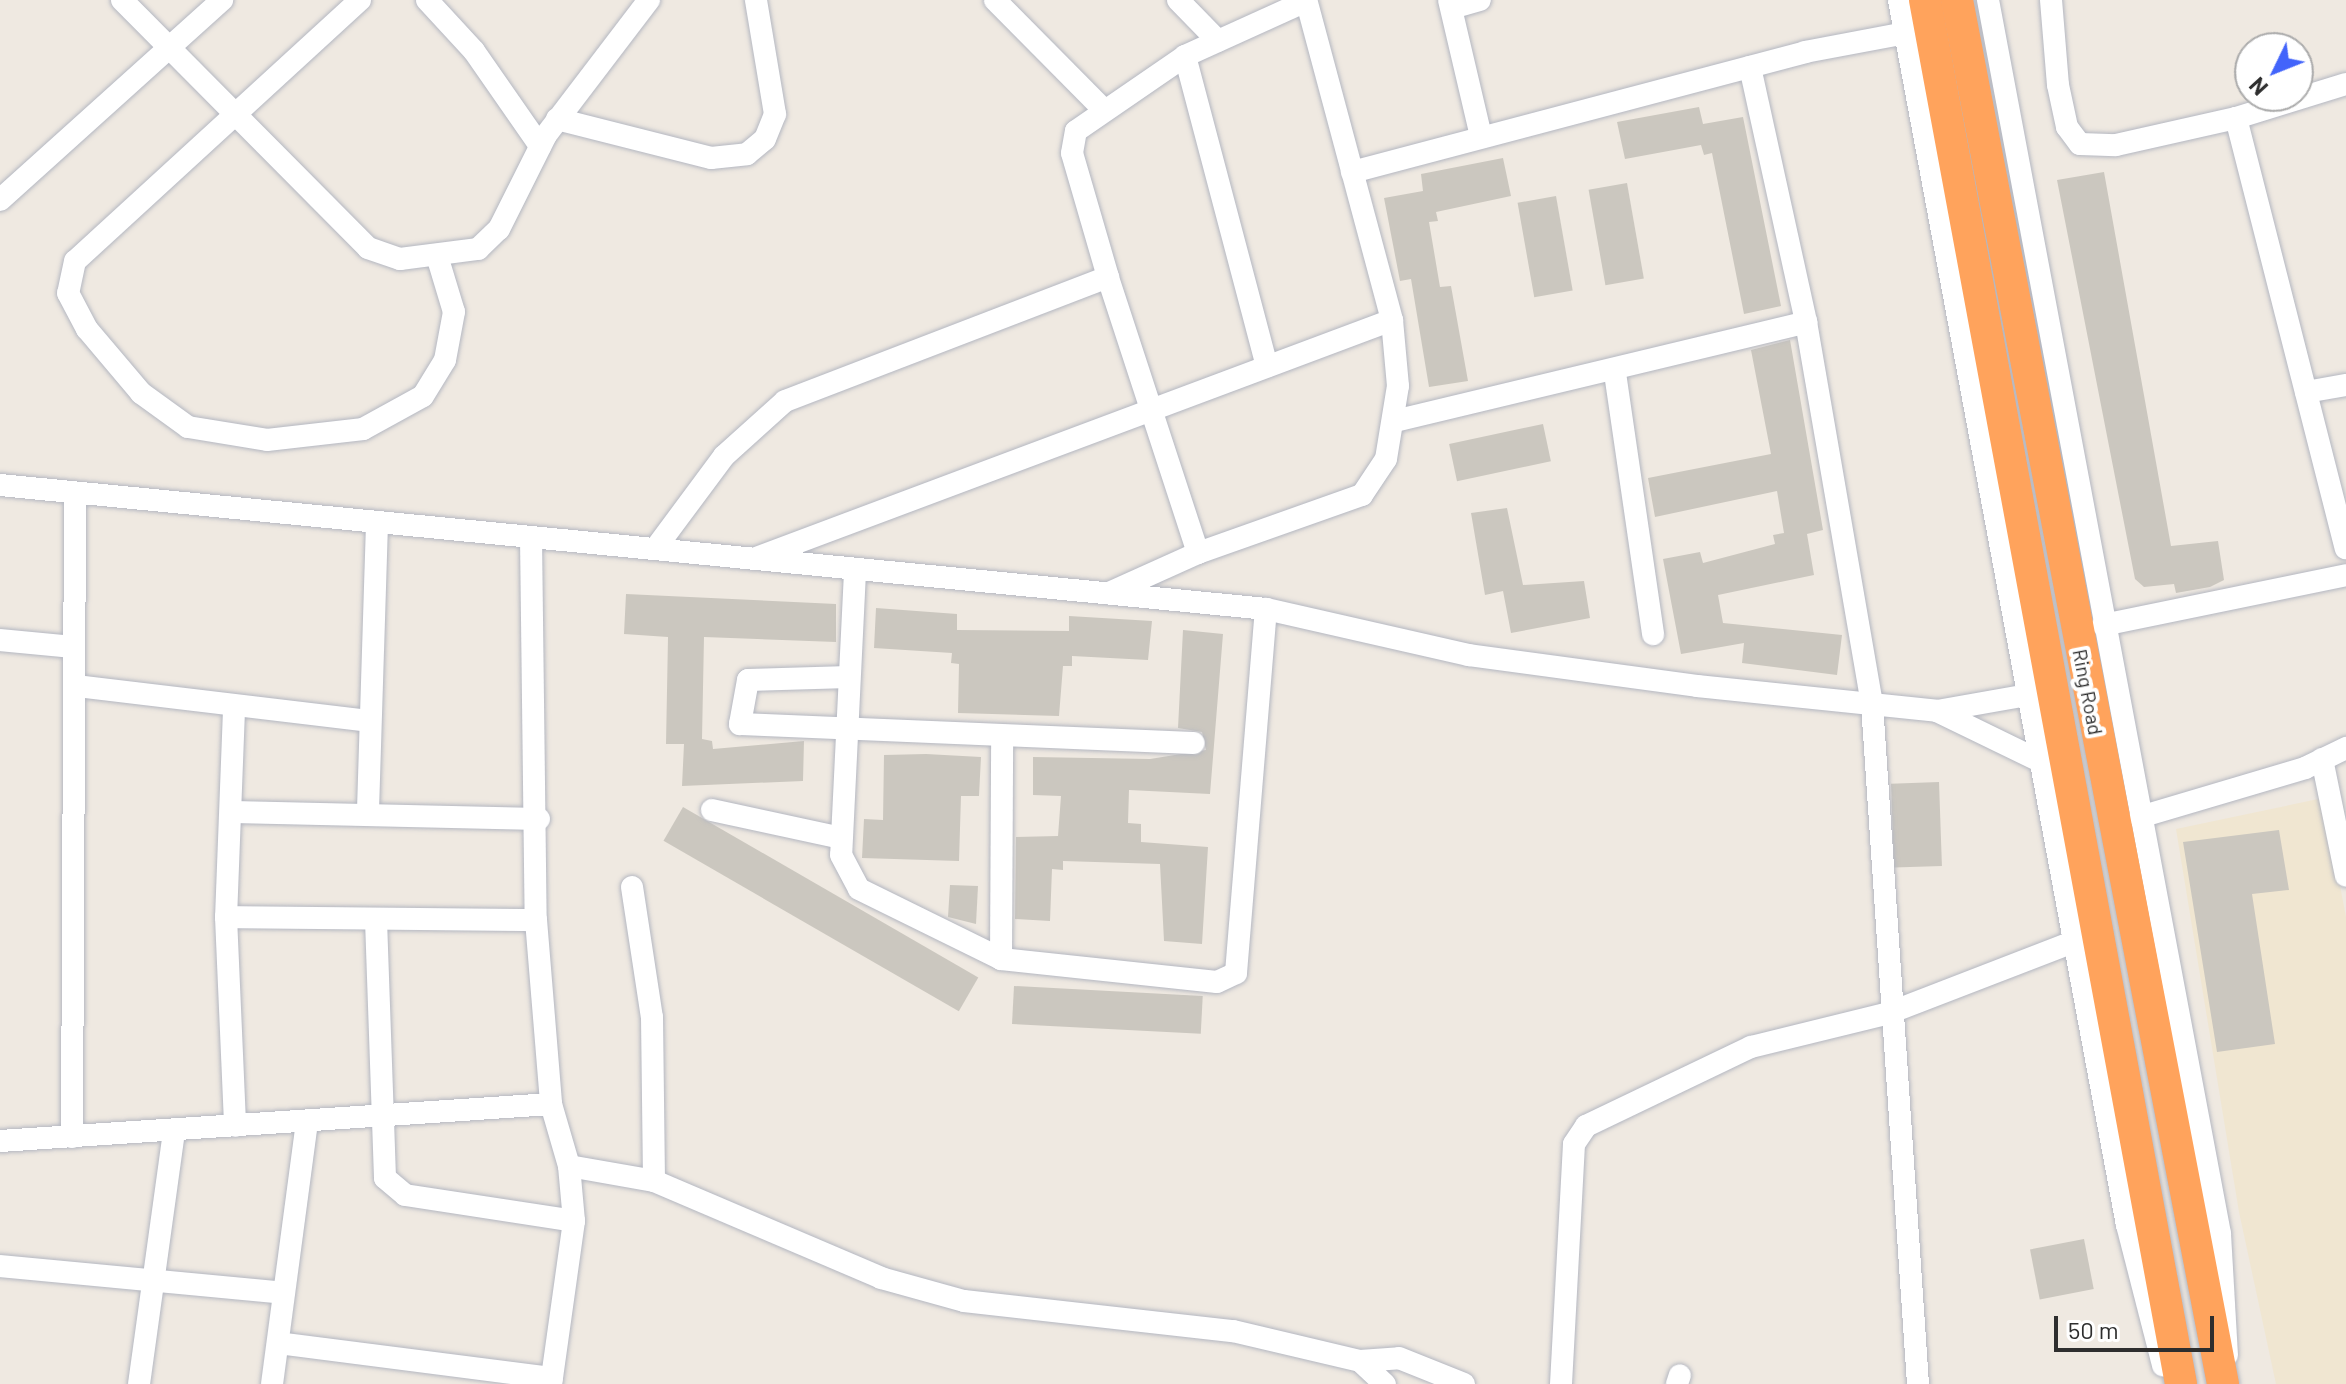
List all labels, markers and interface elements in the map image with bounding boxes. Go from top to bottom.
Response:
north arrow [2234,32,2314,112]
text: N [2243,73,2272,101]
street label: Ring Road [2068,647,2108,737]
scale bar [2058,1300,2218,1350]
text: 50 m [2068,1315,2119,1344]

